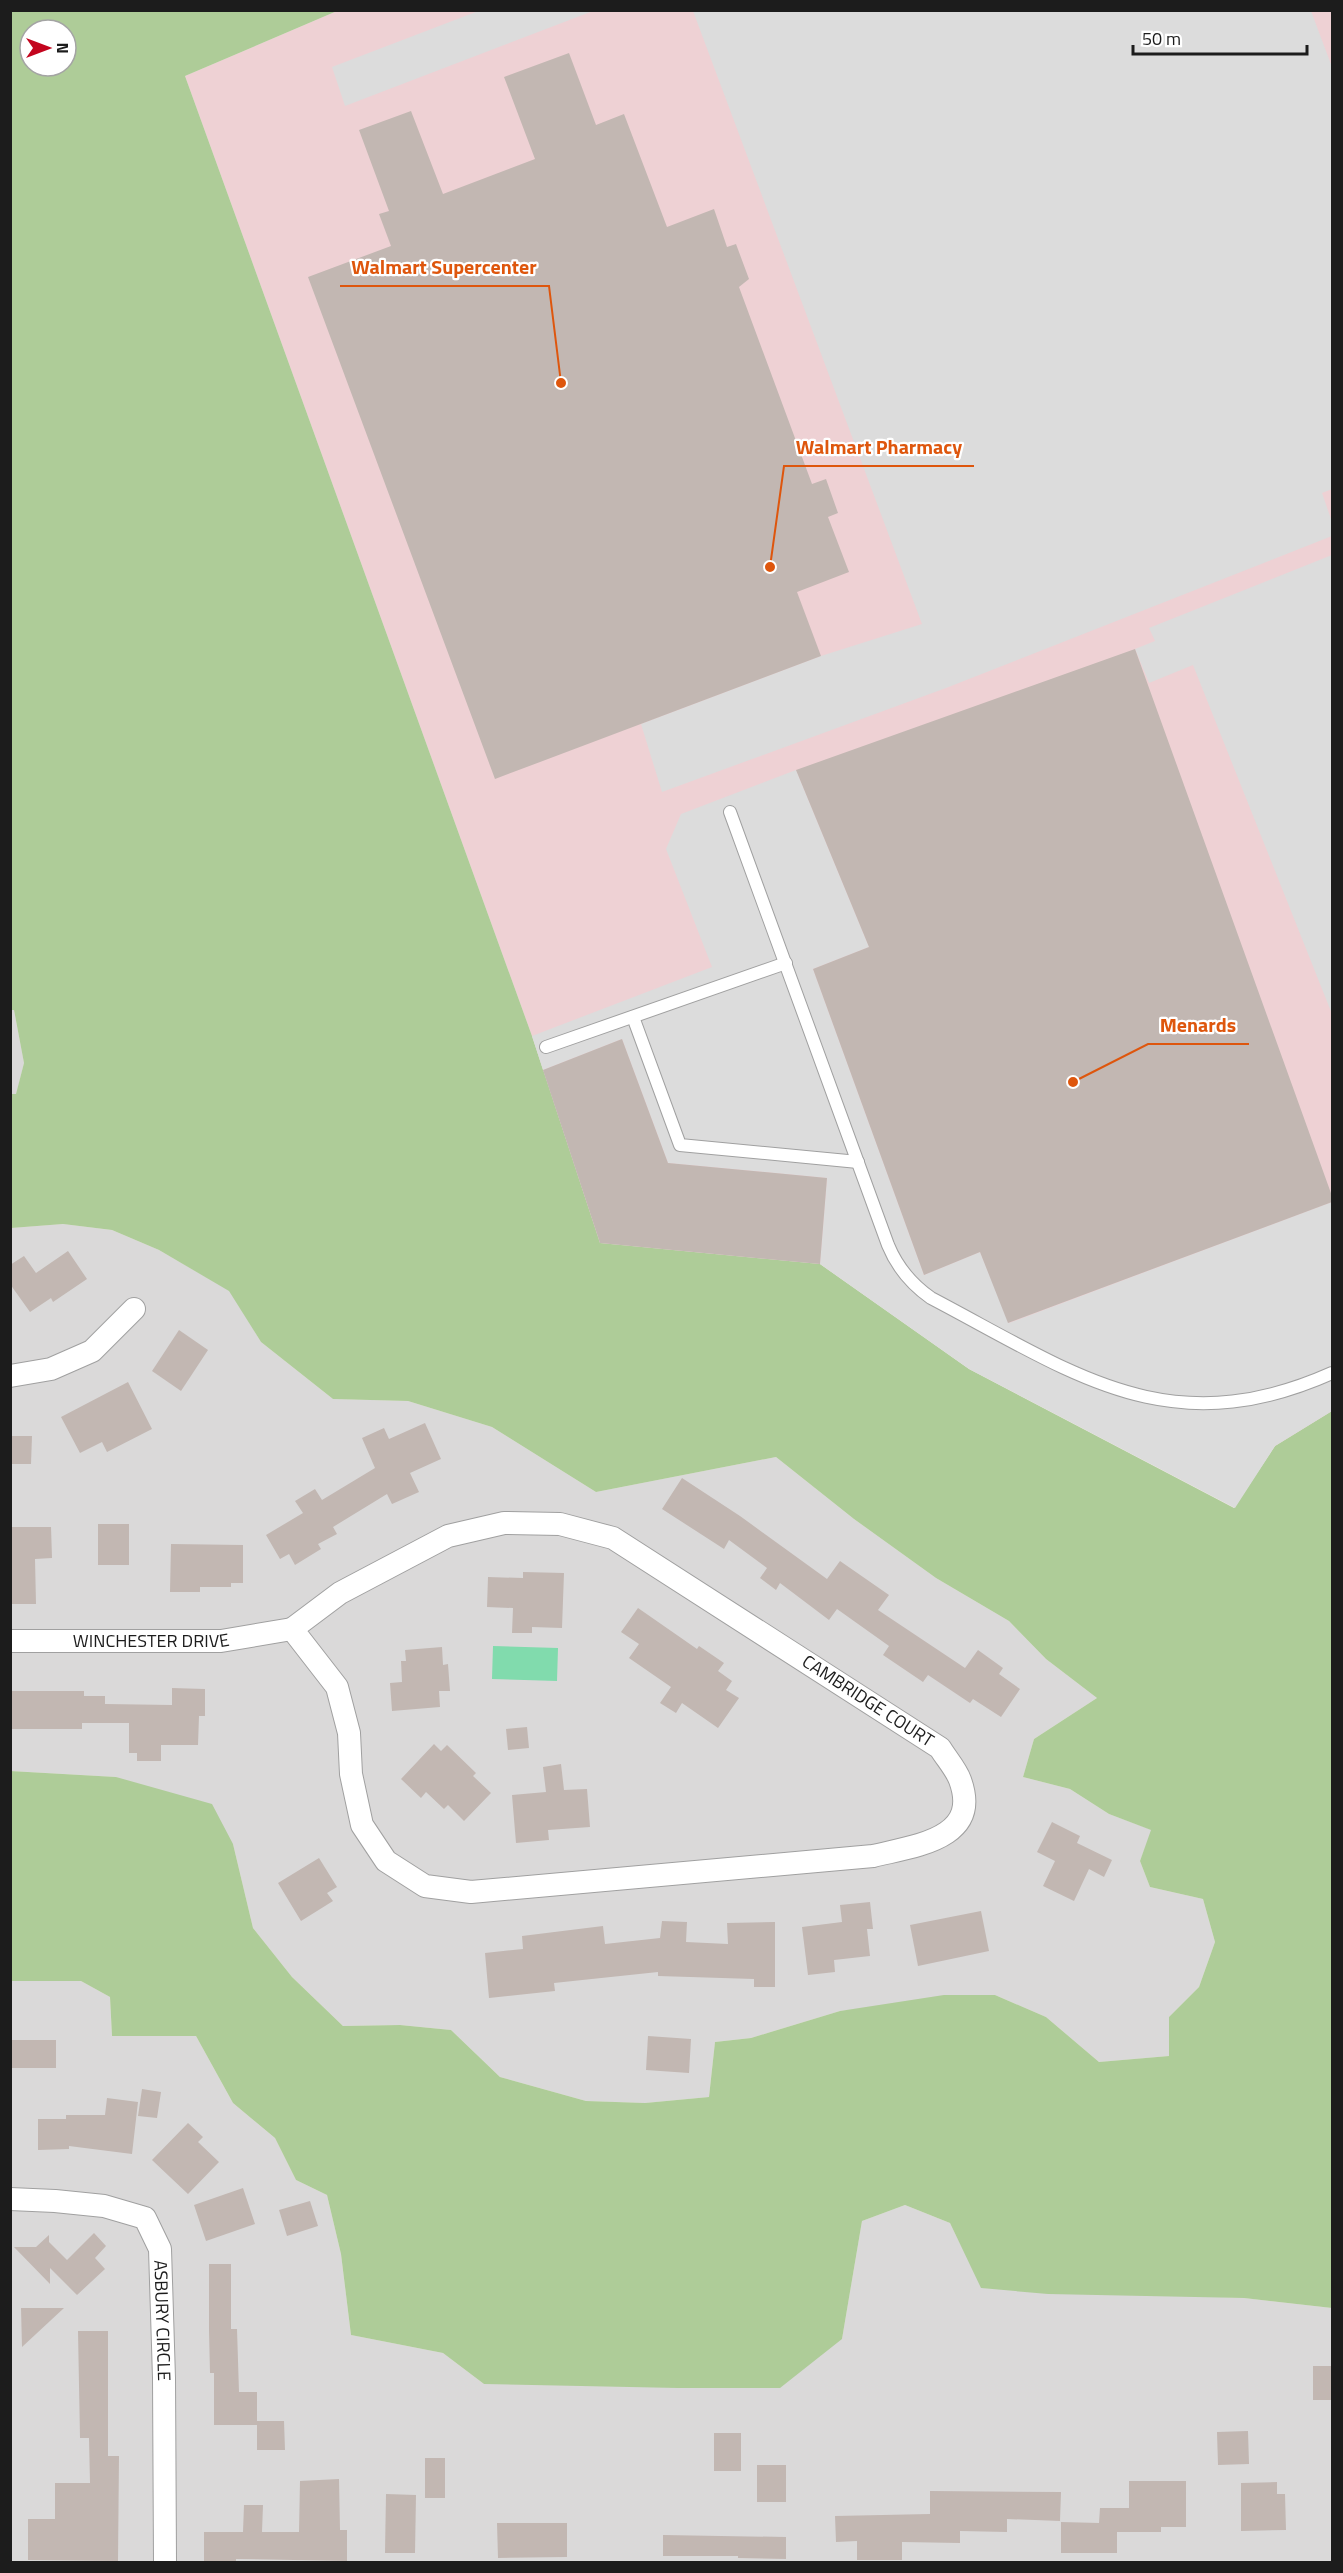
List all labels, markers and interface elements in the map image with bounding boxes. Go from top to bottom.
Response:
north arrow [18,18,78,78]
scale bar [1133,18,1307,56]
text: 50 m [1142,25,1181,52]
text: N [51,42,75,54]
callout: Walmart Supercenter [340,248,549,286]
text: Walmart Supercenter [351,251,537,282]
callout: Walmart Pharmacy [784,428,974,466]
text: Walmart Pharmacy [796,431,962,462]
callout: Menards [1148,1006,1249,1044]
text: Menards [1160,1009,1236,1040]
street label: WINCHESTER DRIVE [73,1626,231,1654]
street label: CAMBRIDGE COURT [797,1648,940,1754]
street label: ASBURY CIRCLE [147,2260,178,2381]

